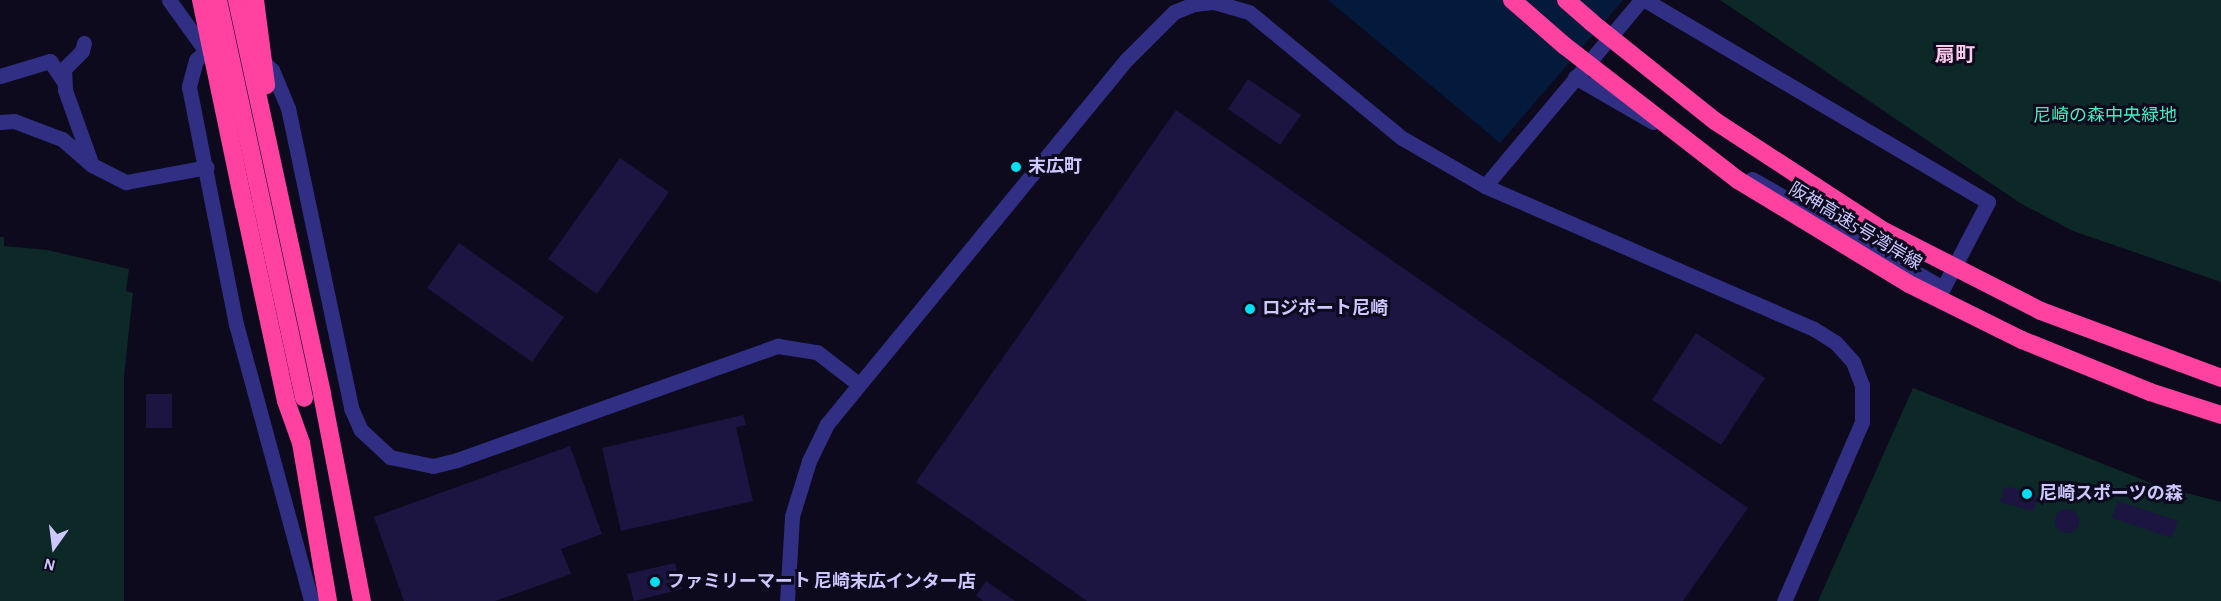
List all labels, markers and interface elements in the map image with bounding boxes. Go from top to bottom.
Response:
district label: 扇町 [1935,43,1975,67]
park label: 尼崎の森中央緑地 [2033,105,2177,127]
place label: 末広町 [1028,156,1082,178]
marker: 末広町 [1009,160,1023,174]
street label: 阪神高速5号湾岸線 [1784,179,1926,275]
place label: ロジポート尼崎 [1262,298,1388,320]
marker: ロジポート尼崎 [1243,302,1257,316]
place label: 尼崎スポーツの森 [2039,483,2183,505]
marker: 尼崎スポーツの森 [2020,487,2034,501]
north arrow [24,517,84,577]
text: N [42,555,57,574]
place label: ファミリーマート 尼崎末広インター店 [667,571,976,593]
marker: ファミリーマート 尼崎末広インター店 [648,575,662,589]

